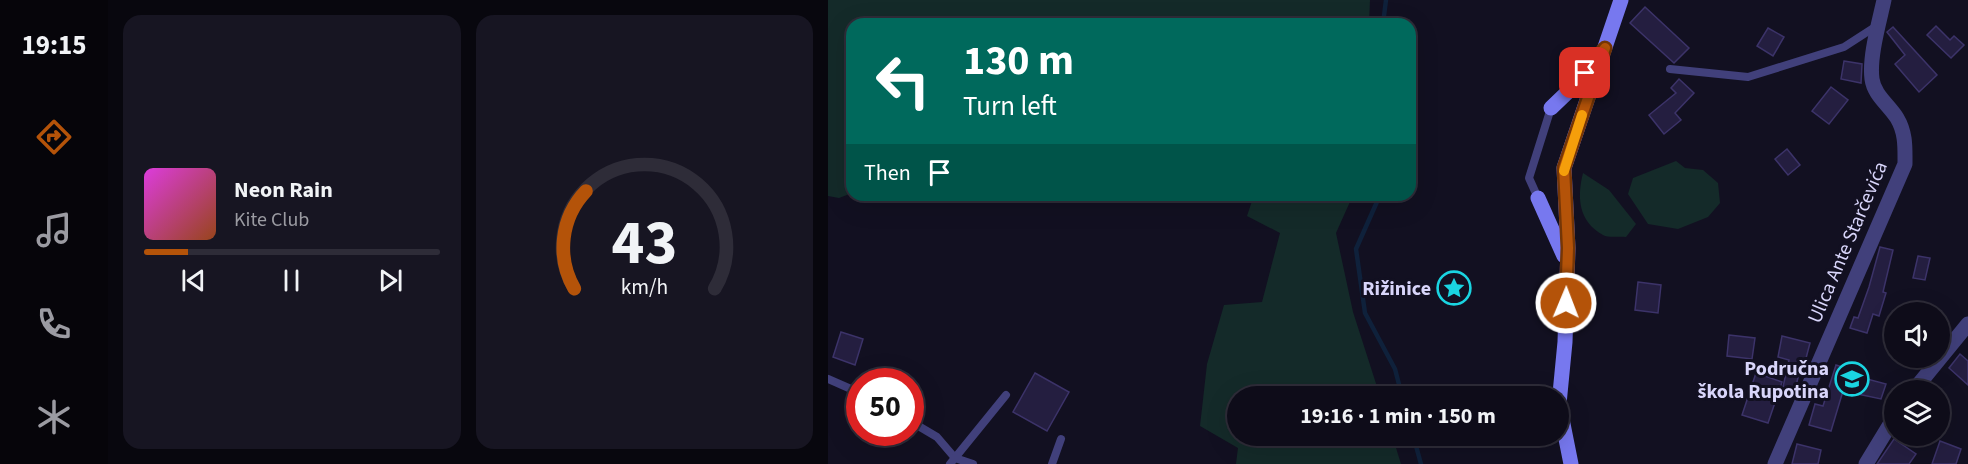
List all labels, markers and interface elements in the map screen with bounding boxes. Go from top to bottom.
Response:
text: 19:15 [21,26,87,65]
text: 130 m [963,31,1074,91]
icon: left [864,42,942,120]
pin [1559,47,1610,98]
icon: arrive [1568,56,1601,89]
text: Turn left [963,87,1057,126]
icon: directions [33,116,75,158]
icon: arrive [923,156,956,189]
text: Then [864,157,911,189]
street label: Ulica Ante Starčevića [1801,157,1895,328]
text: Neon Rain [234,174,333,206]
text: 43 [611,199,677,288]
text: Kite Club [234,206,309,234]
icon: music [33,209,75,251]
icon: previous [177,264,210,297]
icon: pause [275,264,308,297]
icon: next [374,264,407,297]
place icon: Rižinice [1436,270,1472,306]
position arrow [1534,271,1598,335]
text: km/h [620,272,668,303]
place label: Rižinice [1362,275,1431,303]
map controls [1884,302,1950,446]
button: sound [1884,302,1950,368]
icon: phone [33,303,75,345]
place label: Područna škola Rupotina [1698,355,1829,406]
school or university icon: Područna škola Rupotina [1834,361,1870,397]
speed limit sign: 50 [846,368,924,446]
button: layers [1884,380,1950,446]
icon: climate [33,396,75,438]
text: 19:16 · 1 min · 150 m [1300,400,1496,432]

